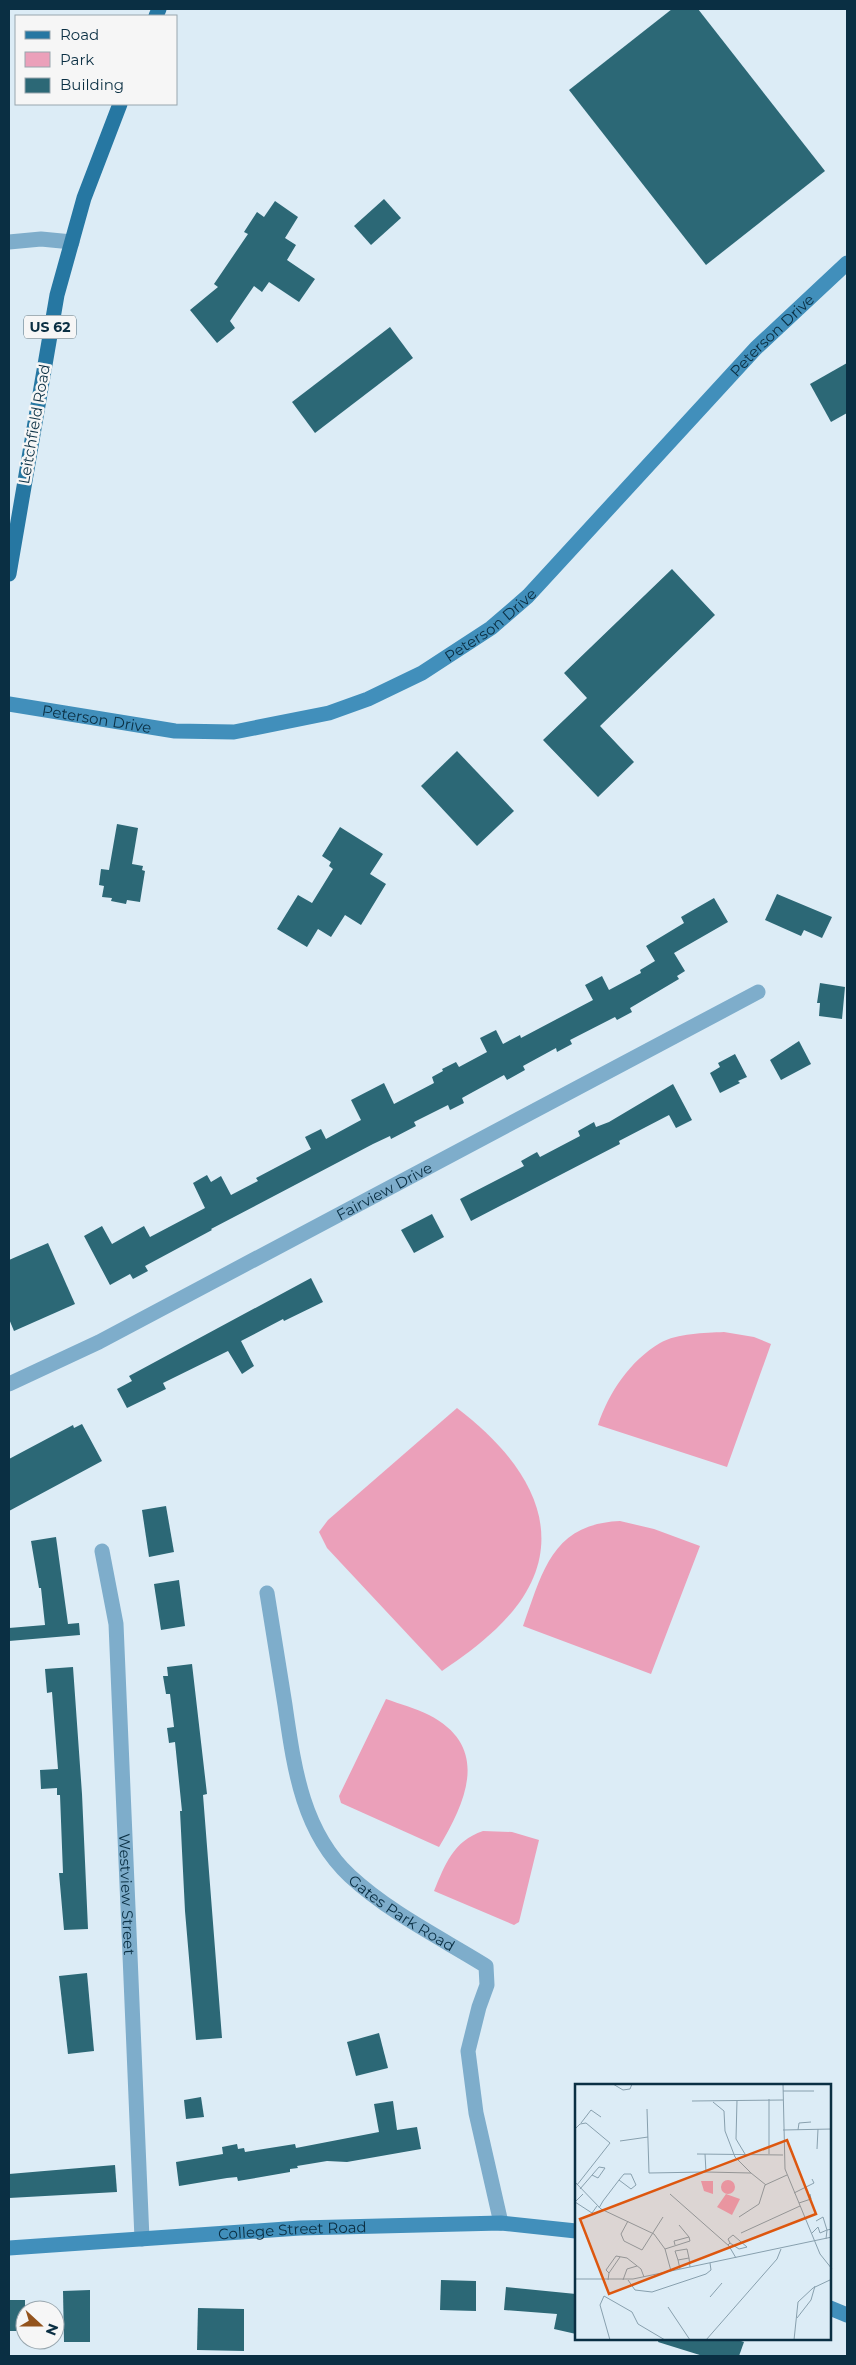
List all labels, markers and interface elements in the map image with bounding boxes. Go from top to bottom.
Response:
legend [15,15,178,105]
text: Road [60,25,99,44]
text: Park [60,50,94,69]
text: Building [60,75,124,94]
street label: Peterson Drive [725,289,818,380]
road number: US 62 [24,316,76,338]
street label: Leitchfield Road [14,363,54,485]
street label: Peterson Drive [440,584,540,666]
street label: Peterson Drive [41,700,153,737]
street label: Fairview Drive [333,1157,435,1224]
street label: Westview Street [115,1833,139,1956]
street label: Gates Park Road [345,1870,459,1955]
inset map [575,2084,831,2340]
street label: College Street Road [218,2217,367,2243]
north arrow [15,2300,65,2350]
text: N [42,2321,63,2338]

